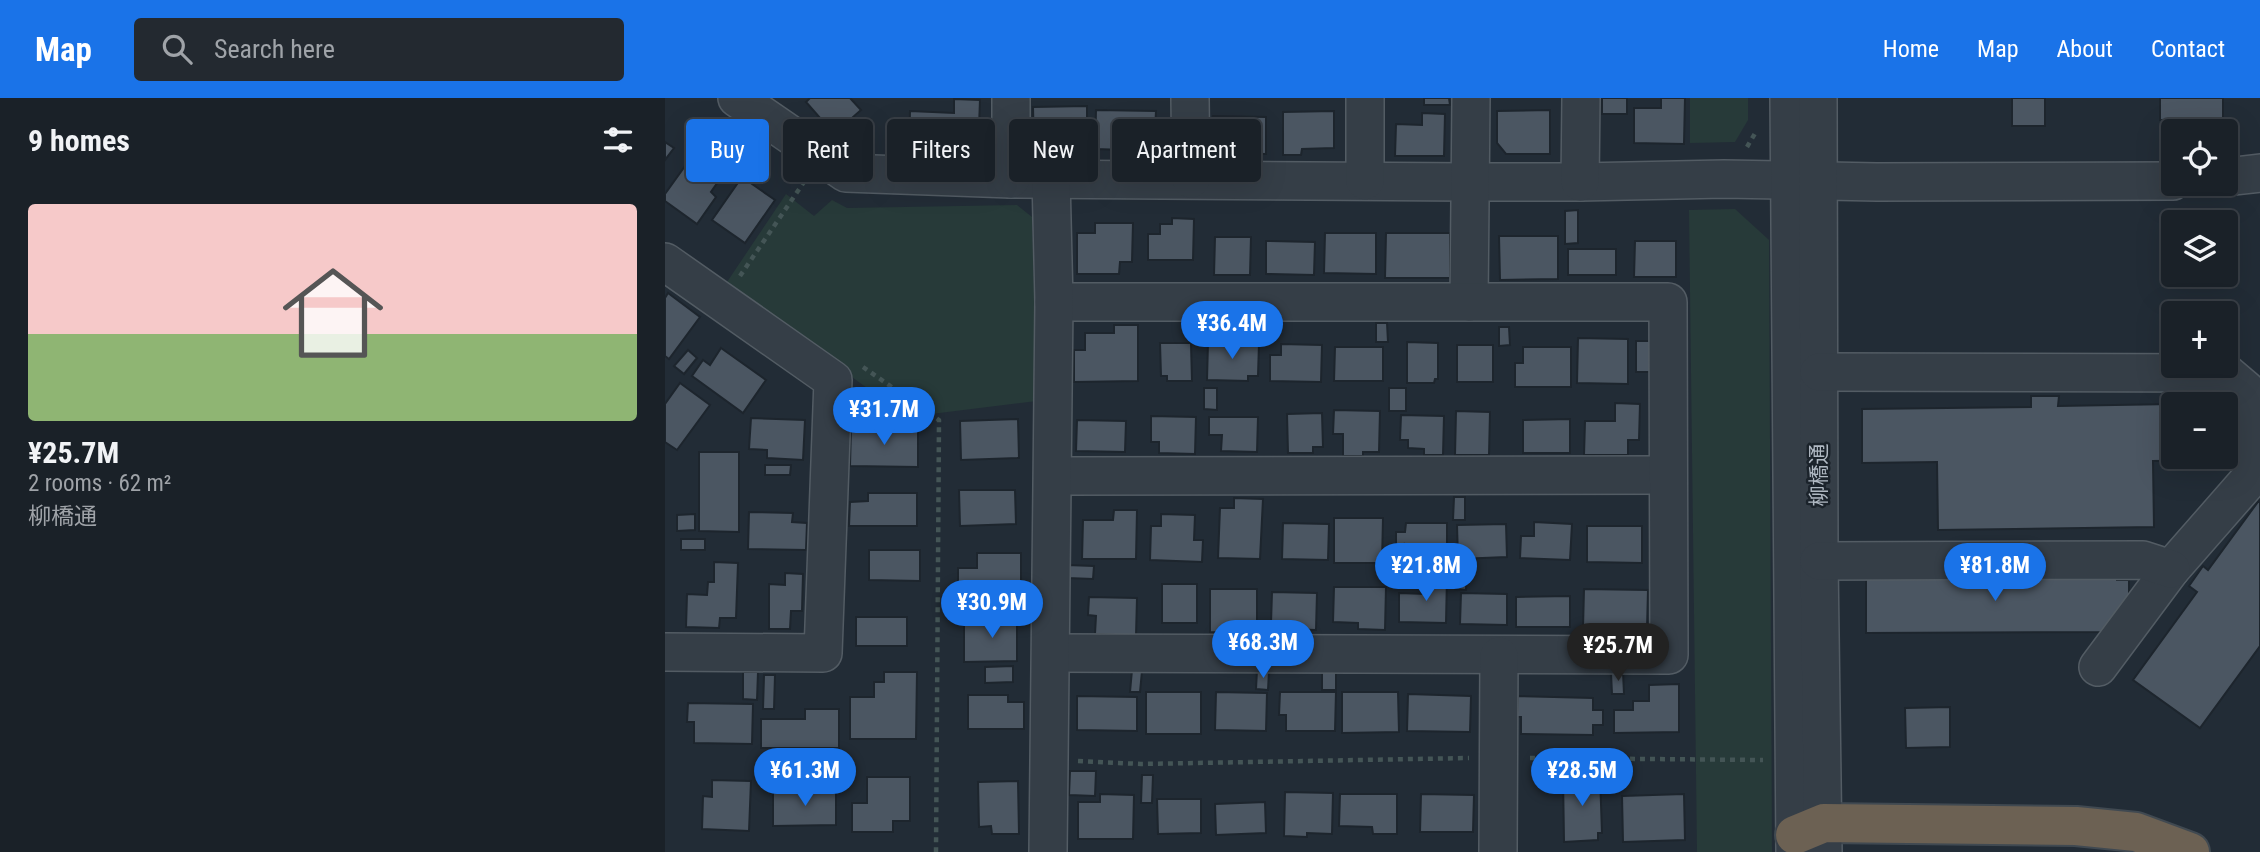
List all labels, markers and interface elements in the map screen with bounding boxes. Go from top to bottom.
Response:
search box [134,18,624,81]
text: Map [35,30,92,69]
icon: search [158,30,196,68]
text: Search here [214,34,335,64]
text: Home [1883,35,1939,63]
text: Map [1977,35,2019,63]
text: About [2057,35,2113,63]
text: Contact [2151,35,2225,63]
chip: Buy [686,119,769,182]
chip: Rent [783,119,873,182]
chip: Filters [887,119,995,182]
chip: New [1009,119,1098,182]
chip: Apartment [1112,119,1261,182]
map controls [2161,119,2238,469]
button: locate [2161,119,2238,196]
icon: filters [599,121,637,159]
text: 9 homes [28,123,130,158]
button: layers [2161,210,2238,287]
icon: home [270,250,396,376]
button: + [2161,301,2238,378]
pin: ¥36.4M [1175,302,1289,361]
text: ¥36.4M [1197,310,1267,337]
pin: ¥31.7M [827,388,941,447]
button: − [2161,392,2238,469]
text: ¥31.7M [849,396,919,423]
text: ¥25.7M [28,435,119,470]
street label: 柳橋通 [1807,444,1831,507]
text: 2 rooms · 62 m² [28,470,171,497]
text: 柳橋通 [28,503,97,530]
pin: ¥21.8M [1369,544,1483,603]
pin: ¥81.8M [1938,544,2052,603]
text: ¥21.8M [1391,552,1461,579]
text: ¥81.8M [1960,552,2030,579]
pin: ¥30.9M [935,580,1049,640]
text: ¥30.9M [957,589,1027,616]
pin: ¥68.3M [1206,620,1320,680]
pin: ¥25.7M [1561,624,1675,683]
text: ¥68.3M [1228,629,1298,656]
text: ¥25.7M [1583,632,1653,659]
pin: ¥61.3M [748,748,862,808]
pin: ¥28.5M [1525,748,1639,808]
text: ¥61.3M [770,757,840,784]
text: ¥28.5M [1547,757,1617,784]

